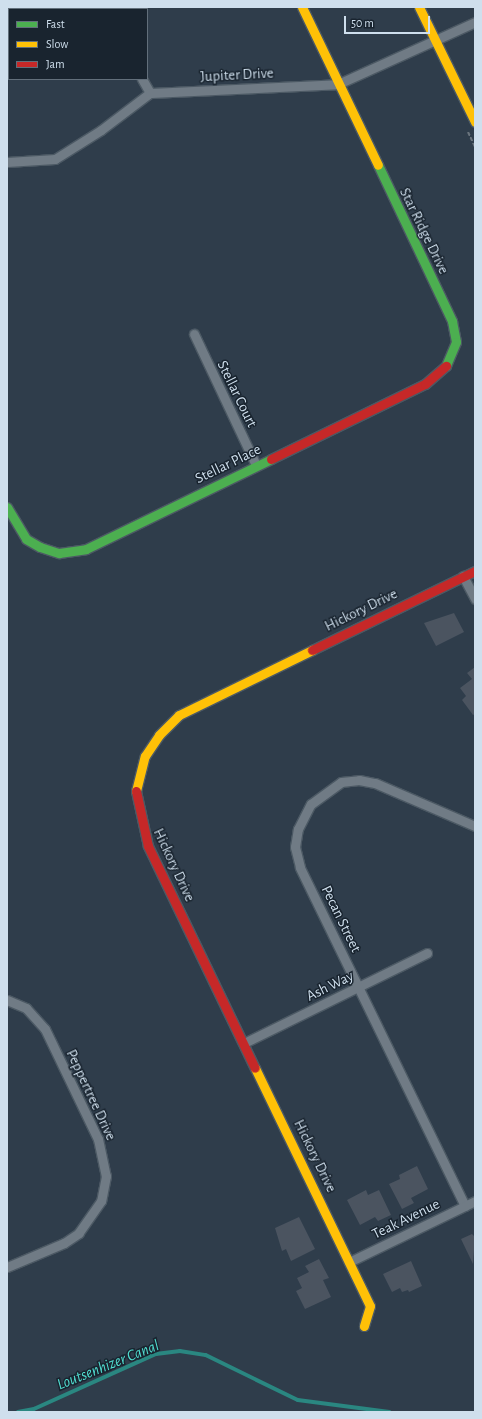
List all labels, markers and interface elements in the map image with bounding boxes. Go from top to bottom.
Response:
legend [8,8,148,80]
scale bar [346,8,432,34]
text: 50 m [351,17,374,29]
text: Fast [46,18,65,30]
text: Slow [46,38,68,50]
text: Jam [46,58,65,70]
street label: Jupiter Drive [200,64,274,86]
street label: Star Ridge Drive [395,185,453,277]
street label: Stellar Court [213,358,261,430]
street label: Stellar Place [192,440,264,488]
street label: Hickory Drive [322,585,400,635]
street label: Hickory Drive [149,826,199,904]
street label: Pecan Street [317,883,365,955]
street label: Ash Way [303,967,357,1005]
street label: Peppertree Drive [62,1047,120,1143]
street label: Hickory Drive [290,1117,340,1195]
street label: Teak Avenue [369,1195,443,1243]
water label: Loutsenhizer Canal [54,1336,162,1394]

